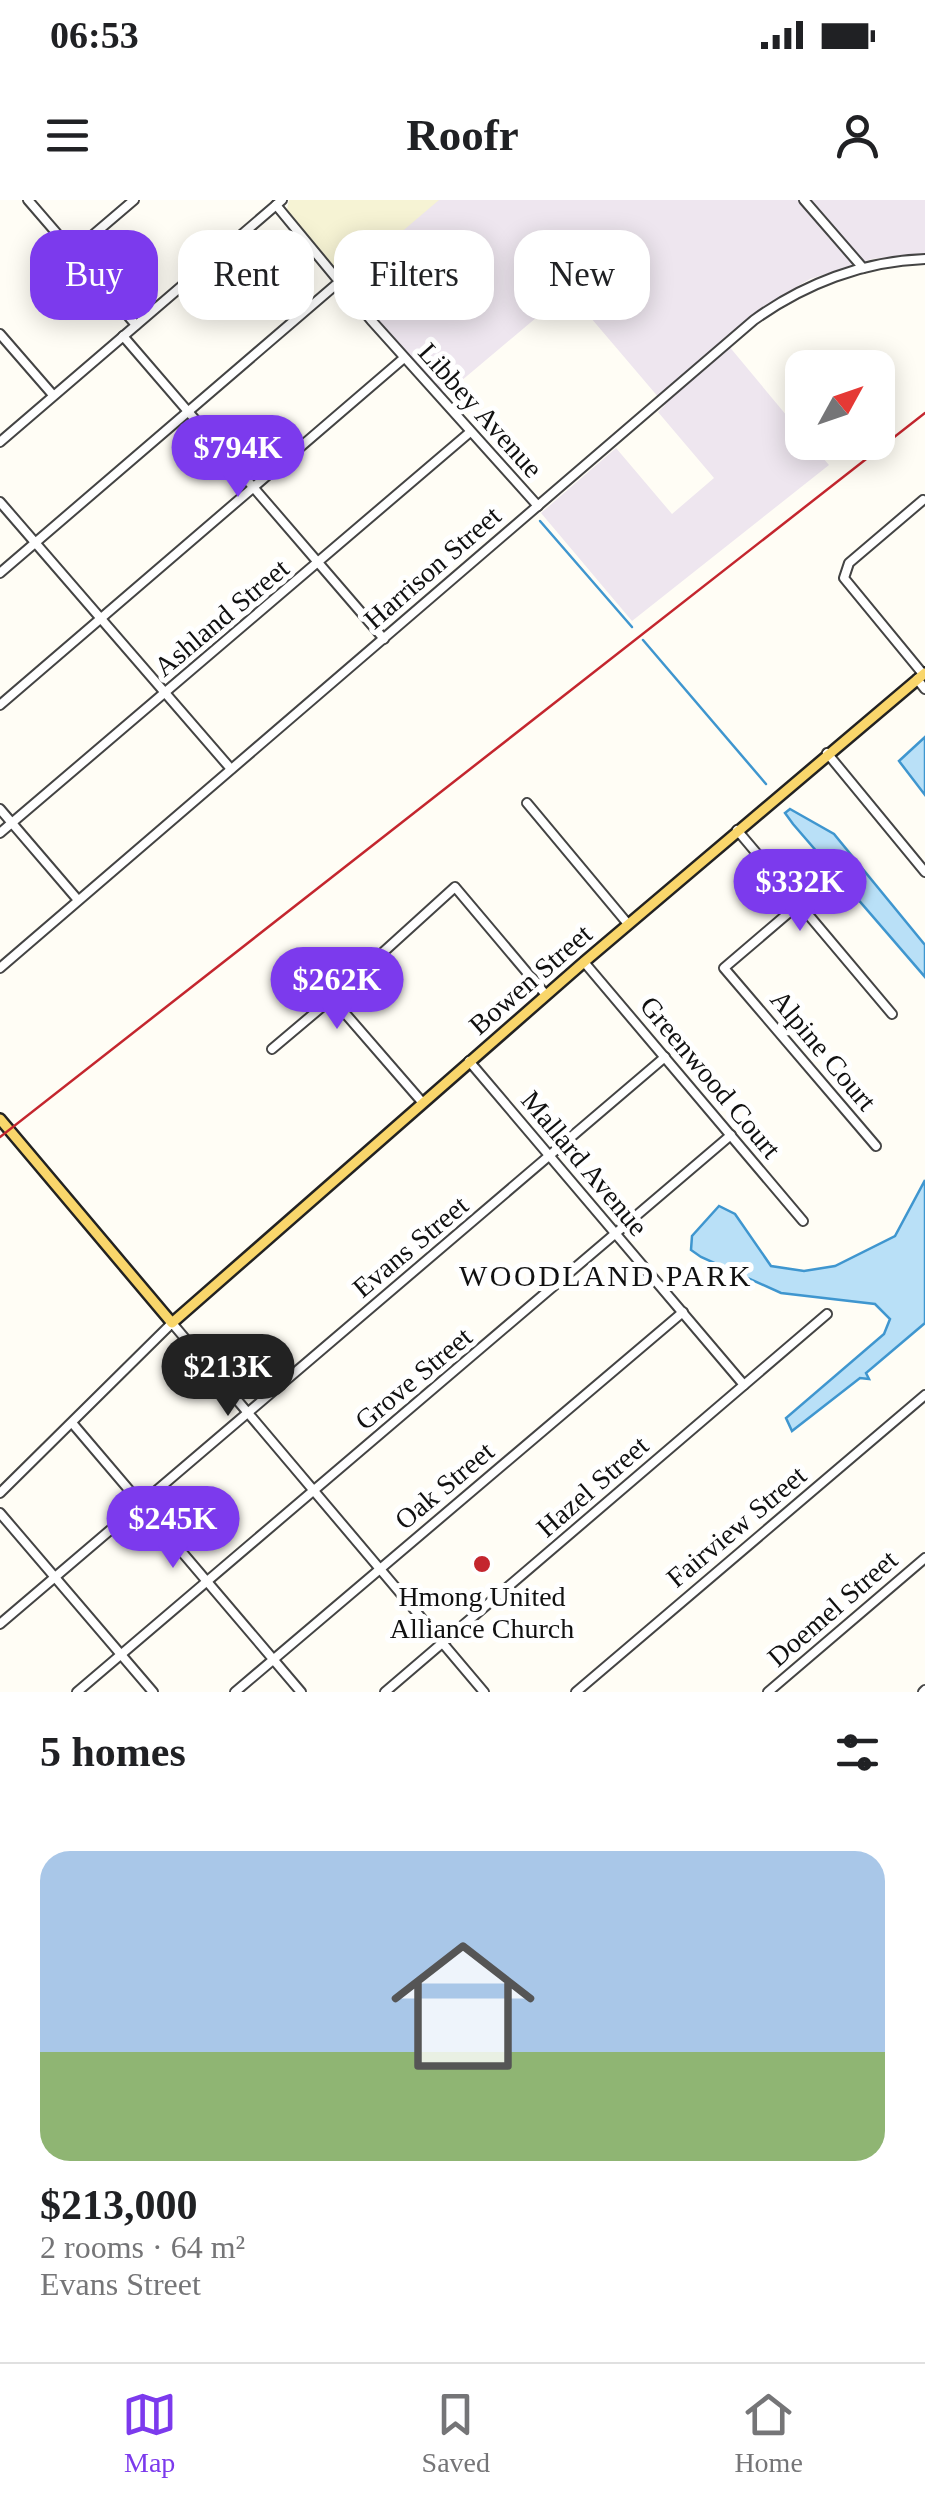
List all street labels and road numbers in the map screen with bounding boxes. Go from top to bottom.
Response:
street label: Libbey Avenue [412,337,549,484]
street label: Harrison Street [358,500,507,635]
street label: Ashland Street [148,552,295,682]
street label: Bowen Street [463,918,598,1041]
street label: Alpine Court [764,984,883,1117]
street label: Greenwood Court [634,990,787,1165]
street label: Mallard Avenue [515,1085,654,1242]
street label: Evans Street [346,1189,474,1303]
street label: Grove Street [349,1321,478,1436]
street label: Hazel Street [530,1429,655,1543]
street label: Oak Street [389,1435,500,1535]
street label: Fairview Street [661,1459,812,1593]
street label: Doemel Street [761,1544,903,1673]

